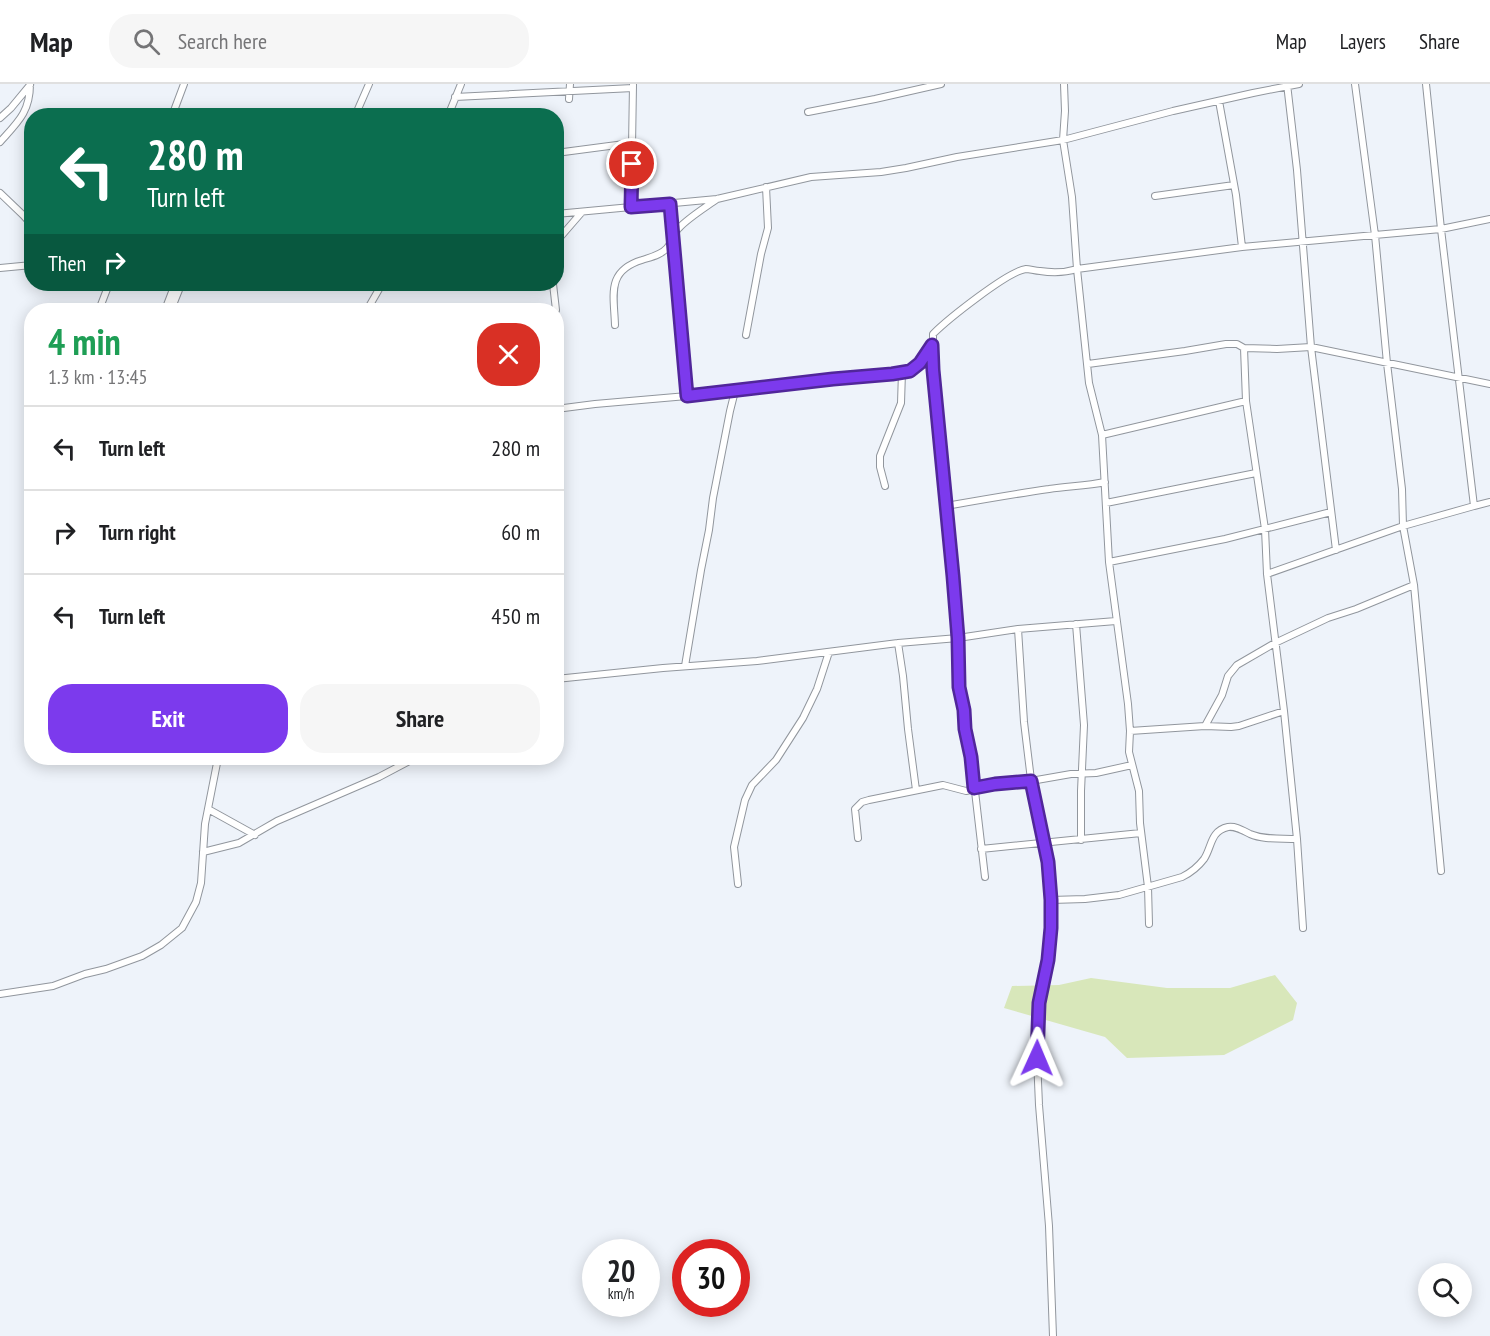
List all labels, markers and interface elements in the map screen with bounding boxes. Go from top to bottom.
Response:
search box [109,14,529,68]
text: Map [30,23,73,60]
icon: search [130,25,163,58]
text: Search here [178,27,267,55]
text: Map [1276,28,1307,55]
text: Layers [1340,28,1386,55]
text: Share [1419,28,1460,55]
text: 280 m [147,127,244,182]
icon: left [48,132,126,210]
pin [606,138,657,189]
icon: arrive [615,147,648,180]
text: Turn left [147,180,225,214]
icon: right [98,246,131,279]
text: Then [48,249,86,277]
text: 4 min [48,318,121,365]
button: close [477,323,540,386]
text: 1.3 km · 13:45 [48,364,147,390]
icon: left [48,432,81,465]
text: Turn left [99,434,165,462]
text: 280 m [491,434,540,462]
icon: right [48,516,81,549]
text: Turn right [99,518,176,546]
text: 60 m [501,518,540,546]
icon: left [48,600,81,633]
text: Turn left [99,602,165,630]
text: 450 m [491,602,540,630]
button: Exit [48,684,288,753]
button: Share [300,684,540,753]
position arrow [1005,1026,1069,1090]
speed limit sign: 30 [672,1239,750,1317]
text: 20 [607,1251,635,1290]
map controls [1418,1263,1472,1317]
button: search [1418,1263,1472,1317]
text: km/h [608,1284,634,1303]

